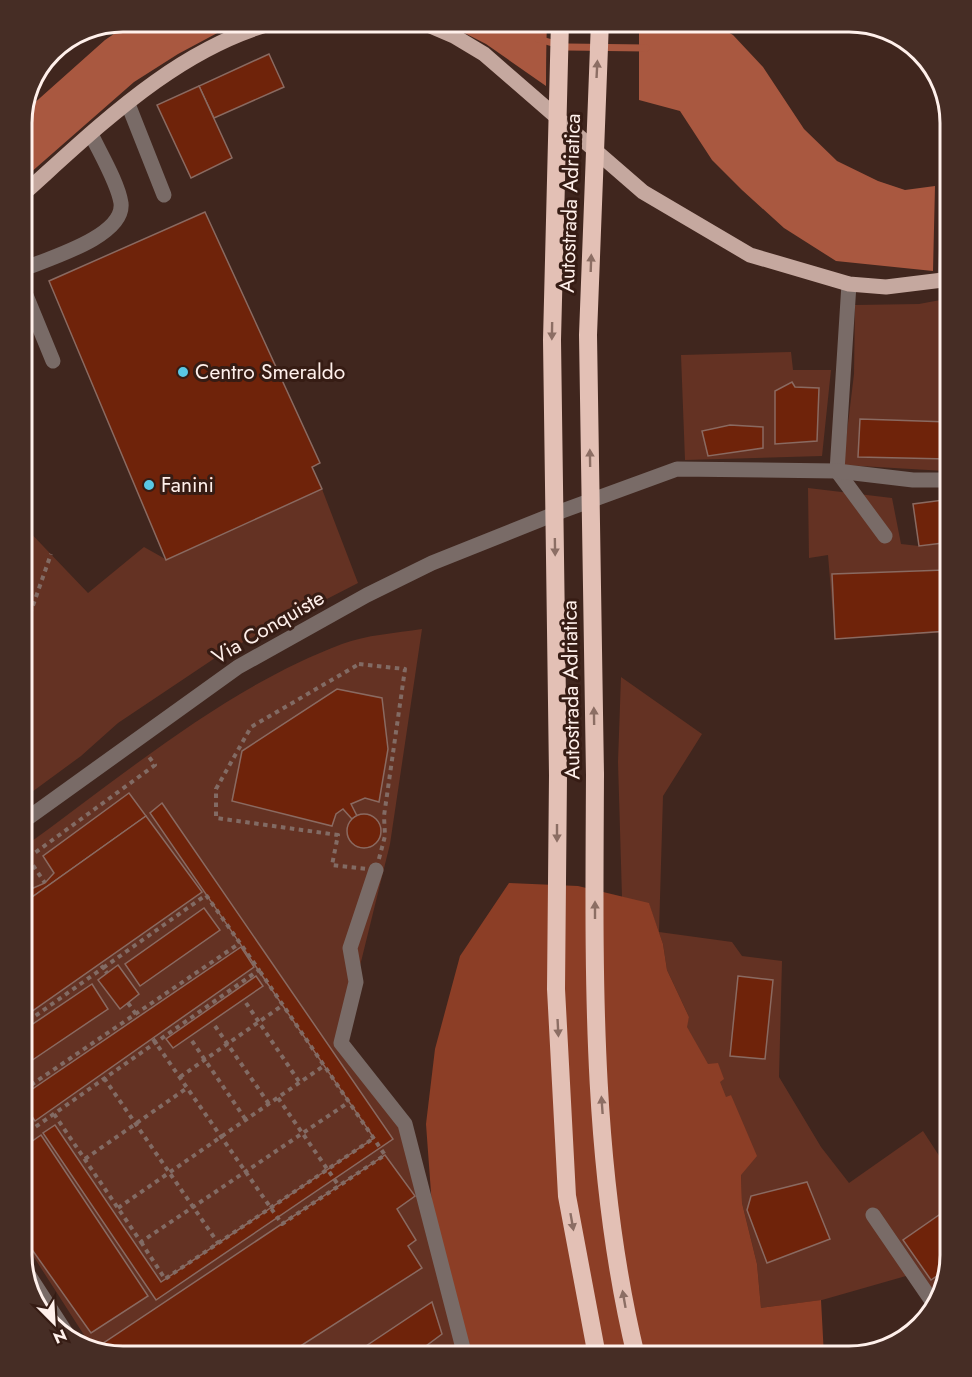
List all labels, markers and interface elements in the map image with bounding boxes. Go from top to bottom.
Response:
one-way arrow [592,59,601,78]
street label: Autostrada Adriatica [552,113,588,293]
one-way arrow [586,254,595,273]
one-way arrow [548,322,557,341]
place label: Centro Smeraldo [195,357,345,387]
marker: Centro Smeraldo [176,365,190,379]
one-way arrow [586,449,595,468]
place label: Fanini [161,470,214,500]
marker: Fanini [142,478,156,492]
one-way arrow [550,538,560,557]
street label: Via Conquiste [206,583,330,671]
street label: Autostrada Adriatica [554,600,588,780]
one-way arrow [590,707,599,726]
one-way arrow [552,824,562,843]
one-way arrow [590,901,600,920]
one-way arrow [554,1018,563,1037]
one-way arrow [597,1096,606,1115]
one-way arrow [568,1213,577,1232]
one-way arrow [620,1289,629,1308]
north arrow [24,1293,84,1353]
text: N [49,1323,70,1349]

